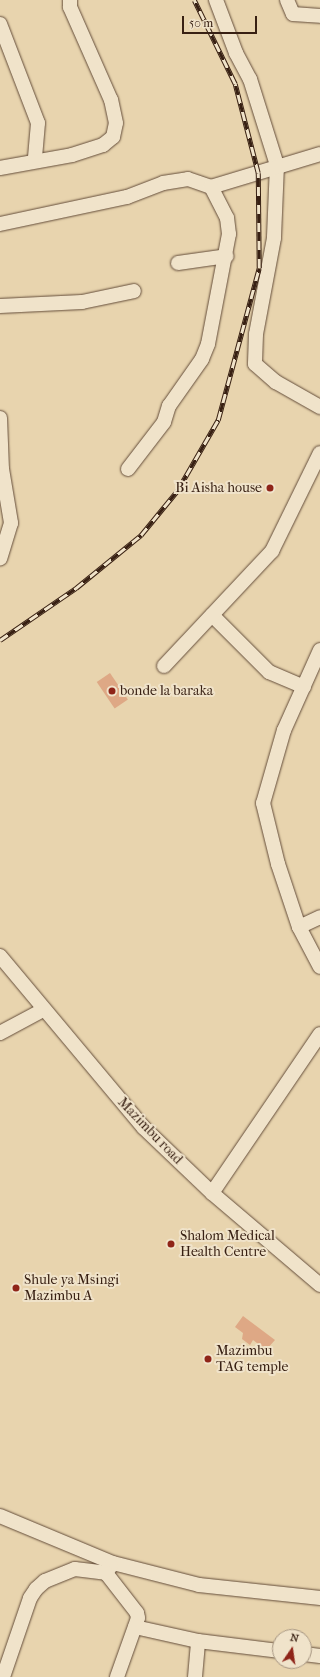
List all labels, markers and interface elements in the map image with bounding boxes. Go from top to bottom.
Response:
scale bar [184,8,259,34]
text: 50 m [189,16,213,30]
place label: Bi Aisha house [175,480,262,496]
marker: Bi Aisha house [265,483,275,493]
place label: bonde la baraka [120,683,213,699]
marker: bonde la baraka [107,686,117,696]
street label: Mazimbu road [114,1094,186,1168]
place label: Shalom Medical Health Centre [180,1228,275,1260]
marker: Shalom Medical Health Centre [165,1238,177,1250]
place label: Shule ya Msingi Mazimbu A [24,1272,119,1304]
marker: Shule ya Msingi Mazimbu A [11,1283,21,1293]
place label: Mazimbu TAG temple [216,1343,288,1376]
marker: Mazimbu TAG temple [203,1354,213,1364]
north arrow [272,1629,312,1669]
text: N [289,1631,300,1645]

